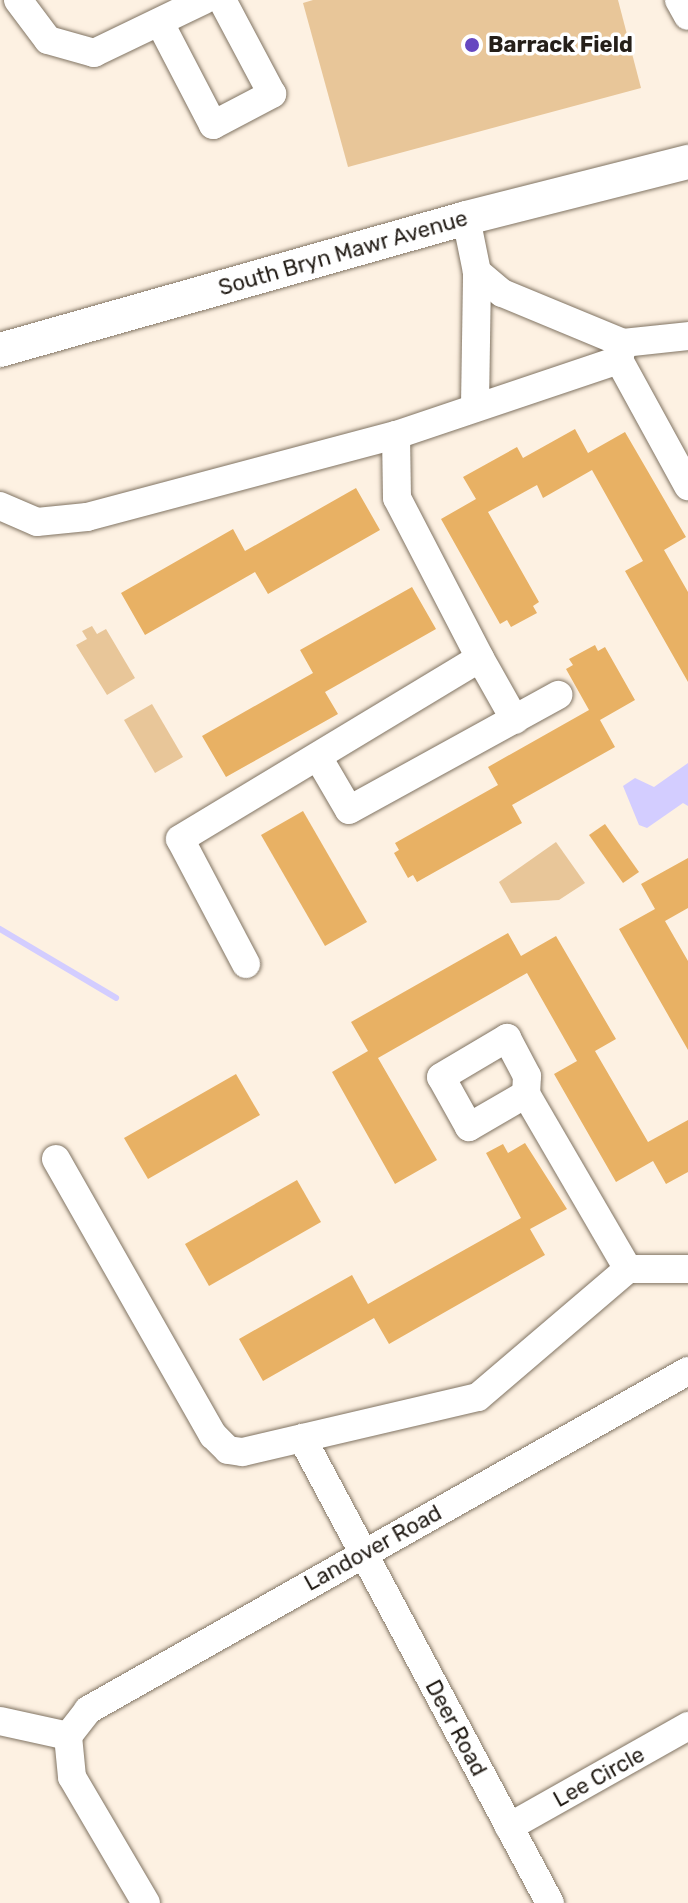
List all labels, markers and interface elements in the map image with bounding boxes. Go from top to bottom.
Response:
place label: Barrack Field [488,32,633,58]
marker: Barrack Field [463,36,481,54]
street label: South Bryn Mawr Avenue [215,205,471,301]
street label: Landover Road [300,1499,446,1597]
street label: Deer Road [420,1675,492,1781]
street label: Lee Circle [549,1741,649,1813]

